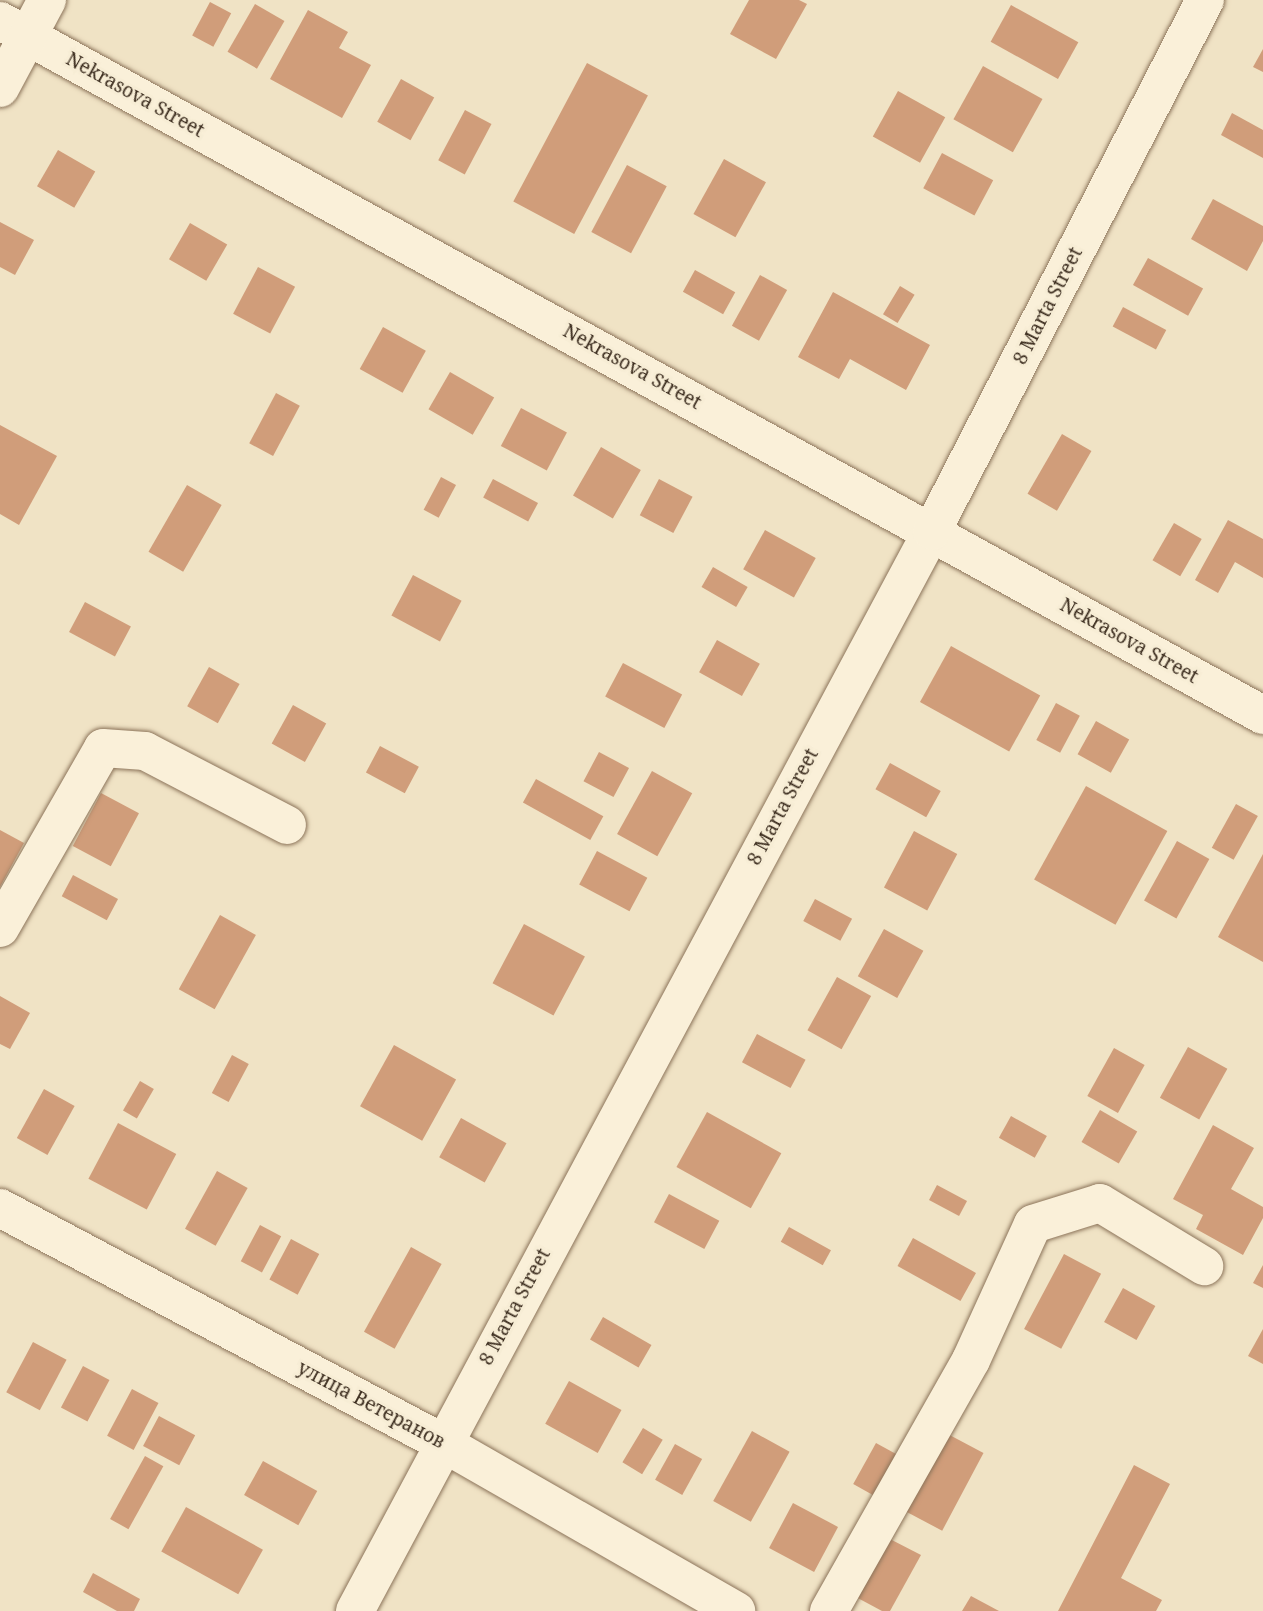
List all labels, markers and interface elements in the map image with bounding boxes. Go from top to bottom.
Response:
street label: Nekrasova Street [62,48,208,142]
street label: 8 Marta Street [1009,244,1087,368]
street label: Nekrasova Street [559,320,705,414]
street label: Nekrasova Street [1056,594,1202,688]
street label: 8 Marta Street [743,745,823,869]
street label: 8 Marta Street [475,1245,555,1369]
street label: улица Ветеранов [293,1357,449,1453]

